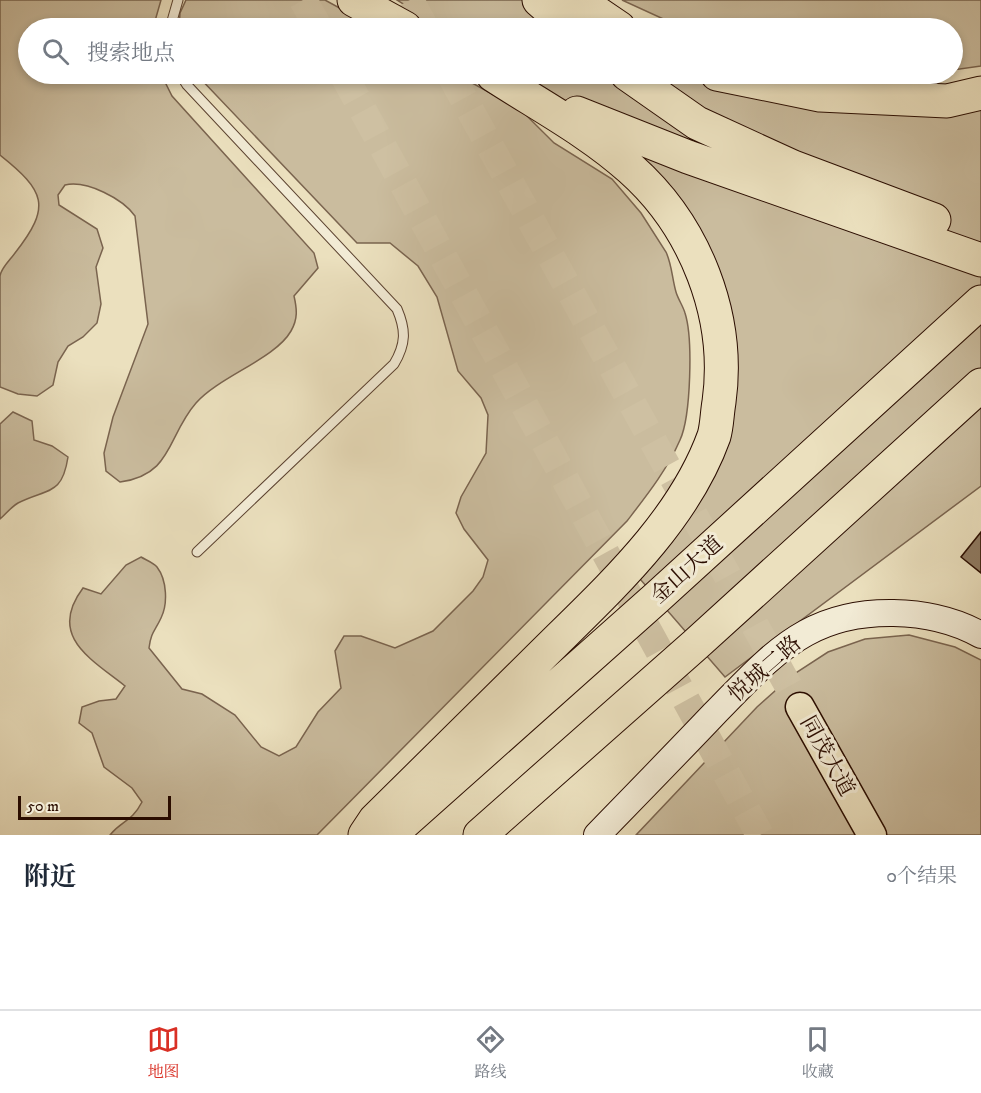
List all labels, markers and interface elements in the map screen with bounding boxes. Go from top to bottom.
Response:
search box [18,18,963,84]
icon: search [39,35,72,68]
text: 搜索地点 [87,40,175,67]
street label: 金山大道 [645,531,729,609]
street label: 悦城二路 [723,630,807,708]
street label: 同茂大道 [794,711,860,801]
scale bar [18,793,171,820]
text: 50 m [27,796,59,816]
text: 附近 [24,861,76,894]
text: 0个结果 [886,864,957,889]
tab: 地图 [147,1023,180,1082]
tab: 路线 [474,1023,507,1082]
tab: 收藏 [801,1023,834,1082]

